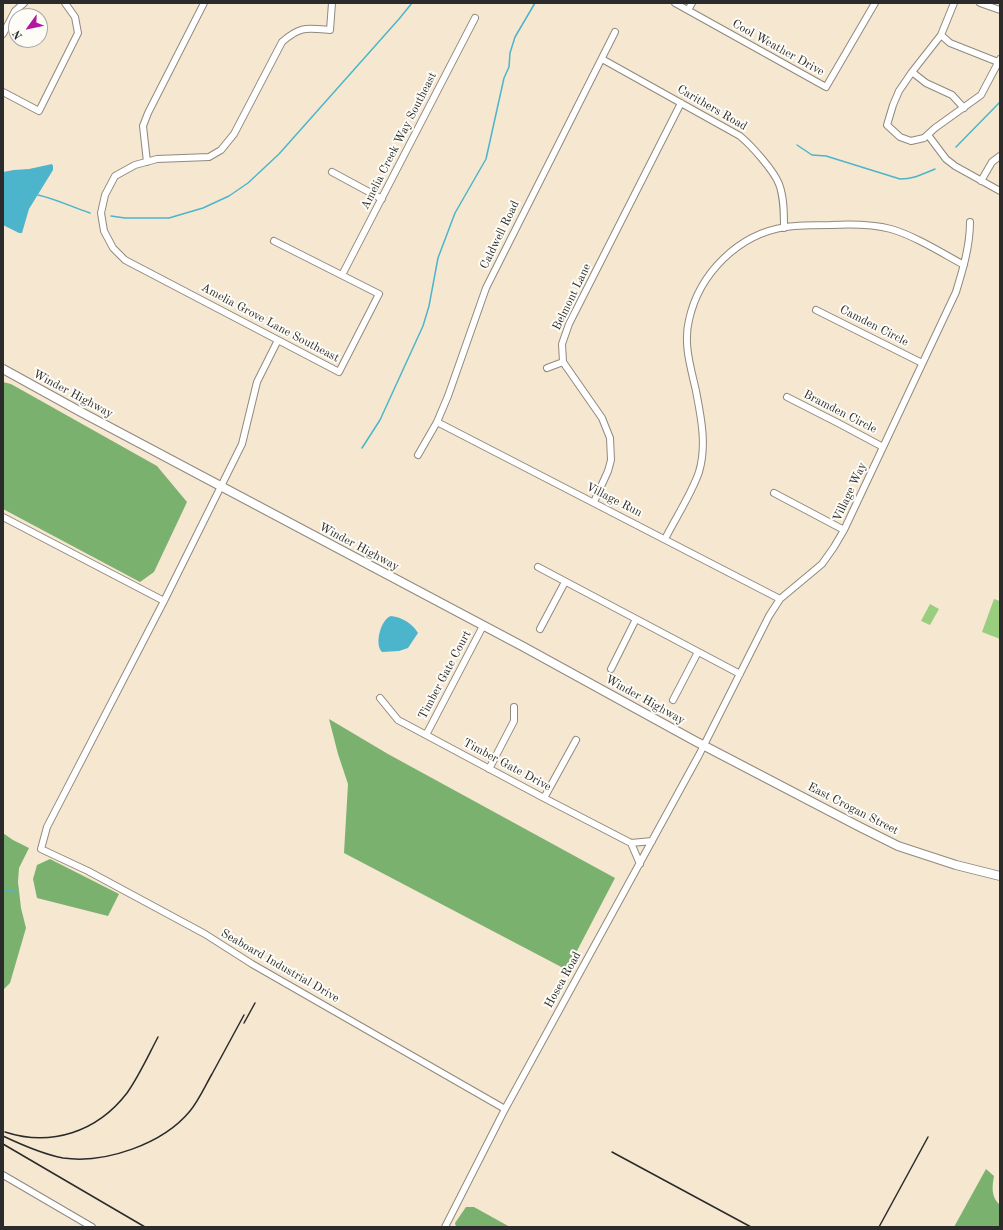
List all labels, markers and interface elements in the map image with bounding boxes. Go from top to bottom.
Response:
north arrow [8,8,48,48]
street label: Cool Weather Drive [729,17,827,79]
text: N [11,28,25,41]
street label: Amelia Creek Way Southeast [358,70,440,212]
street label: Carithers Road [674,82,750,134]
street label: Caldwell Road [477,198,523,272]
street label: Belmont Lane [550,261,594,333]
street label: Amelia Grove Lane Southeast [198,280,342,366]
street label: Camden Circle [837,302,911,350]
street label: Winder Highway [30,367,116,421]
street label: Bramden Circle [801,387,879,437]
street label: Village Way [830,460,870,524]
street label: Village Run [583,480,645,520]
street label: Winder Highway [316,520,402,574]
street label: Timber Gate Court [416,628,474,722]
street label: Winder Highway [603,672,687,728]
street label: Timber Gate Drive [460,736,554,794]
street label: East Crogan Street [805,780,901,838]
street label: Seaboard Industrial Drive [218,926,342,1006]
street label: Hosea Road [542,949,584,1011]

